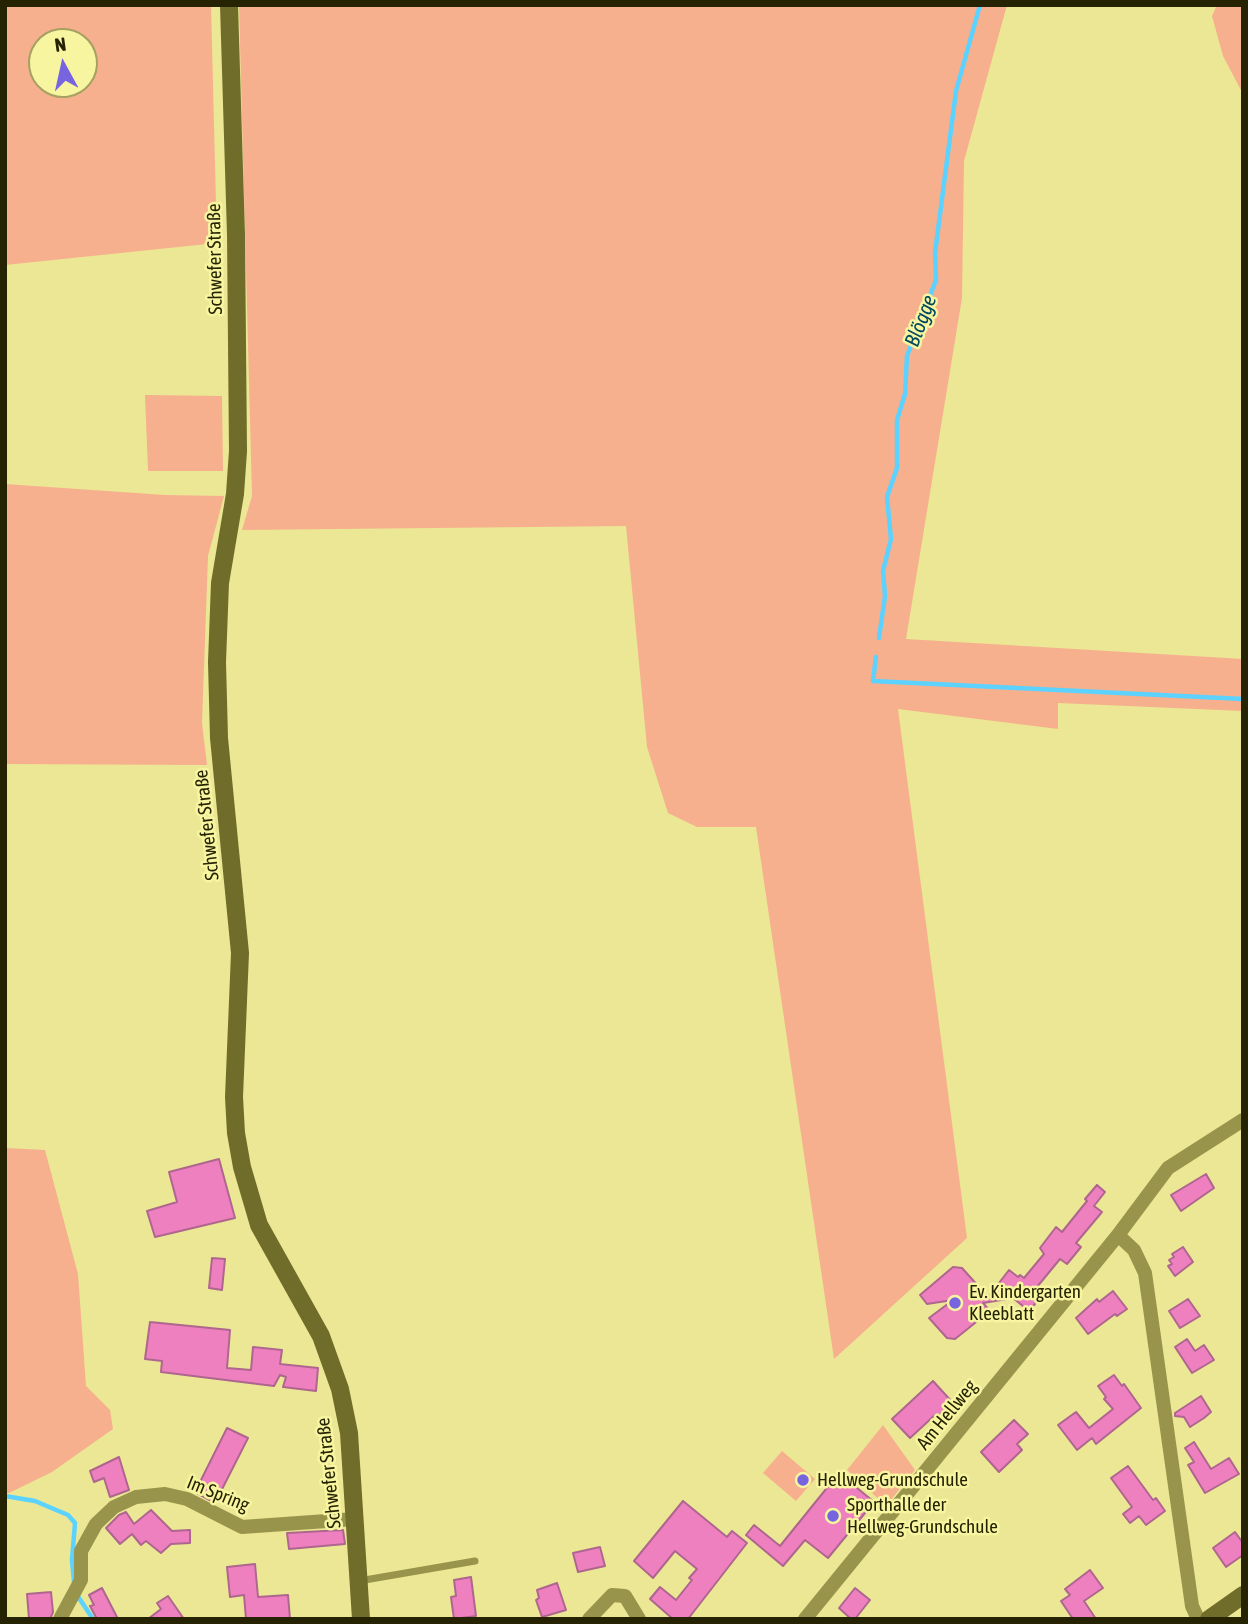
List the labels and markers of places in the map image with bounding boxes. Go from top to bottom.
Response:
place label: Ev. Kindergarten Kleeblatt [969,1281,1081,1325]
marker: Ev. Kindergarten Kleeblatt [947,1295,963,1311]
place label: Hellweg-Grundschule [817,1469,968,1491]
marker: Hellweg-Grundschule [795,1472,811,1488]
place label: Sporthalle der Hellweg-Grundschule [847,1494,998,1538]
marker: Sporthalle der Hellweg-Grundschule [825,1508,841,1524]

